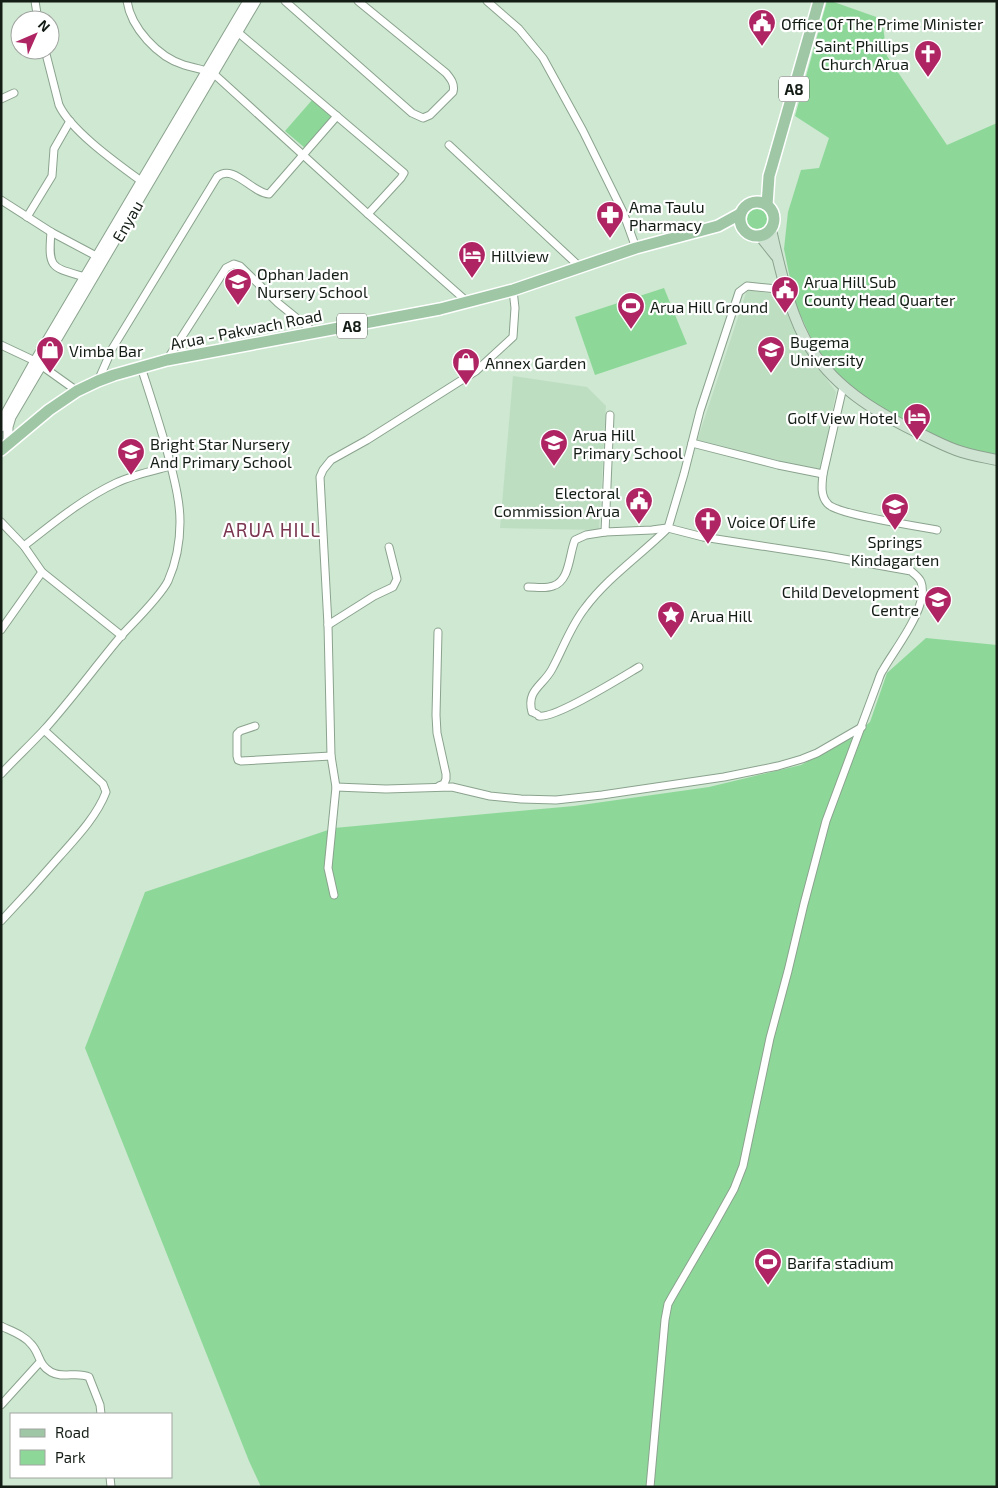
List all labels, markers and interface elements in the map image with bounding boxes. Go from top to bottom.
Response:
public building icon: Office Of The Prime Minister [747,8,777,47]
north arrow [10,10,60,60]
place label: Office Of The Prime Minister [781,14,984,33]
text: N [35,16,54,35]
place label: Saint Phillips Church Arua [815,36,909,73]
church icon: Saint Phillips Church Arua [913,39,943,78]
road number: A8 [779,76,809,102]
street label: Enyau [108,197,146,245]
place label: Ama Taulu Pharmacy [629,197,705,234]
pharmacy icon: Ama Taulu Pharmacy [595,200,625,239]
hotel icon: Hillview [457,240,487,279]
place label: Hillview [491,246,549,265]
place label: Ophan Jaden Nursery School [257,264,368,301]
school or university icon: Ophan Jaden Nursery School [223,267,253,306]
place label: Arua Hill Sub County Head Quarter [804,272,956,310]
public building icon: Arua Hill Sub County Head Quarter [770,275,800,314]
sports icon: Arua Hill Ground [616,291,646,330]
place label: Arua Hill Ground [650,297,768,316]
street label: Arua - Pakwach Road [168,305,324,353]
road number: A8 [337,314,367,338]
place label: Bugema University [790,332,865,369]
shop icon: Vimba Bar [35,335,65,374]
school or university icon: Bugema University [756,335,786,374]
place label: Vimba Bar [69,341,144,360]
shop icon: Annex Garden [451,347,481,386]
place label: Annex Garden [485,353,586,372]
hotel icon: Golf View Hotel [902,402,932,441]
place label: Golf View Hotel [787,408,898,427]
place label: Arua Hill Primary School [573,425,683,462]
school or university icon: Arua Hill Primary School [539,428,569,467]
place label: Bright Star Nursery And Primary School [150,434,292,471]
school or university icon: Bright Star Nursery And Primary School [116,437,146,476]
place label: Electoral Commission Arua [494,483,620,520]
public building icon: Electoral Commission Arua [624,486,654,525]
school or university icon: Springs Kindagarten [880,492,910,531]
church icon: Voice Of Life [693,506,723,545]
place label: Voice Of Life [727,512,816,531]
district label: ARUA HILL [223,518,321,541]
place label: Springs Kindagarten [851,532,939,569]
place label: Child Development Centre [782,582,919,619]
school or university icon: Child Development Centre [923,585,953,624]
place icon: Arua Hill [656,600,686,639]
place label: Arua Hill [690,606,752,625]
sports icon: Barifa stadium [753,1247,783,1286]
place label: Barifa stadium [787,1253,894,1272]
legend [10,1413,172,1478]
text: Road [55,1423,90,1441]
text: Park [55,1448,86,1466]

